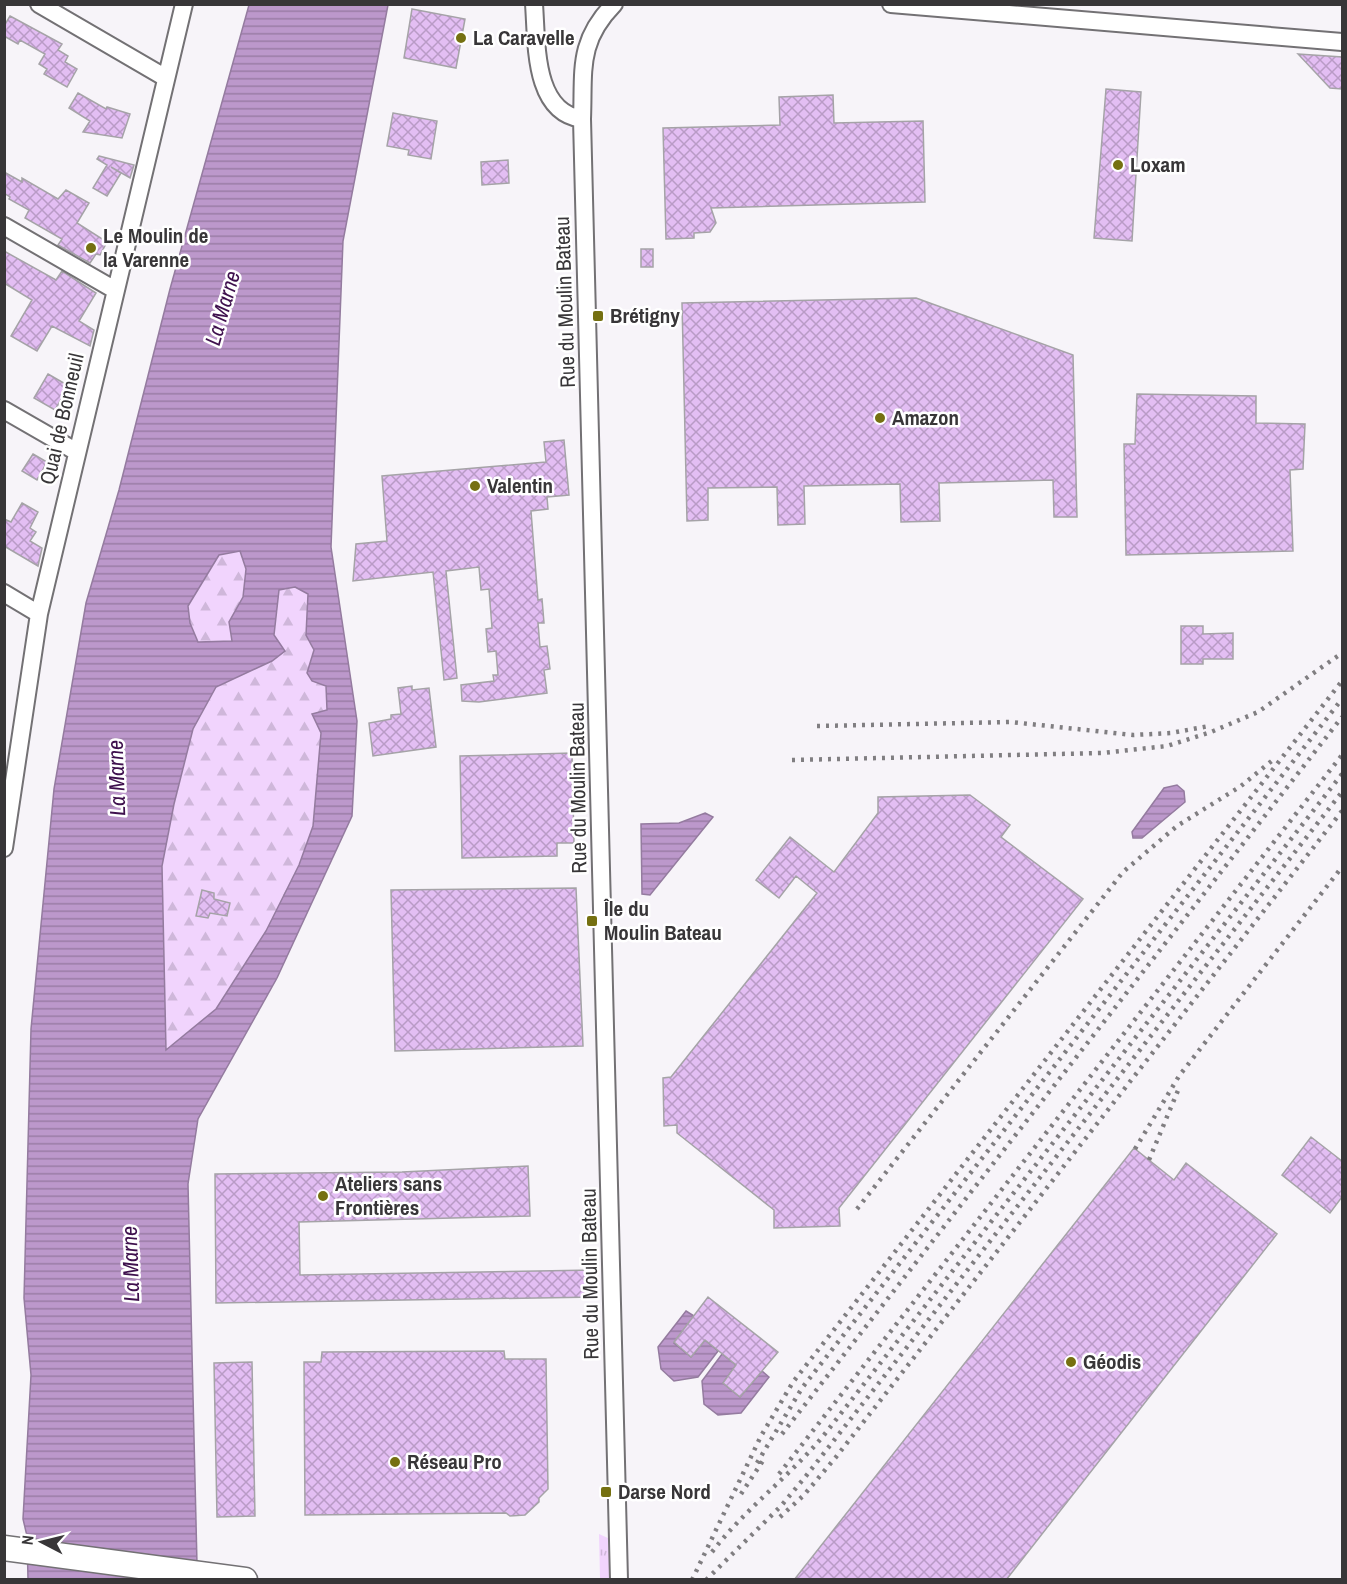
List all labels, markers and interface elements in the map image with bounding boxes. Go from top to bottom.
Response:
place label: La Caravelle [473,23,574,52]
marker: La Caravelle [454,31,468,45]
place label: Loxam [1130,150,1186,179]
marker: Loxam [1111,158,1125,172]
street label: Rue du Moulin Bateau [547,216,582,388]
place label: Le Moulin de la Varenne [103,221,208,274]
marker: Le Moulin de la Varenne [84,241,98,255]
water label: La Marne [197,267,247,349]
place label: Brétigny [610,301,680,330]
marker: Brétigny [591,309,605,323]
street label: Quai de Bonneuil [32,350,91,487]
place label: Amazon [892,403,959,432]
marker: Amazon [873,411,887,425]
place label: Valentin [487,471,553,500]
marker: Valentin [468,479,482,493]
street label: Rue du Moulin Bateau [562,702,593,874]
water label: La Marne [100,739,132,817]
place label: Île du Moulin Bateau [603,894,722,947]
marker: Île du Moulin Bateau [585,914,599,928]
place label: Ateliers sans Frontières [335,1169,442,1222]
street label: Rue du Moulin Bateau [574,1188,605,1360]
marker: Ateliers sans Frontières [316,1189,330,1203]
water label: La Marne [114,1225,146,1303]
place label: Géodis [1083,1347,1141,1376]
marker: Géodis [1064,1355,1078,1369]
place label: Réseau Pro [407,1447,502,1476]
marker: Réseau Pro [388,1455,402,1469]
place label: Darse Nord [618,1477,711,1506]
marker: Darse Nord [599,1485,613,1499]
north arrow [12,1512,72,1572]
text: N [16,1534,39,1546]

